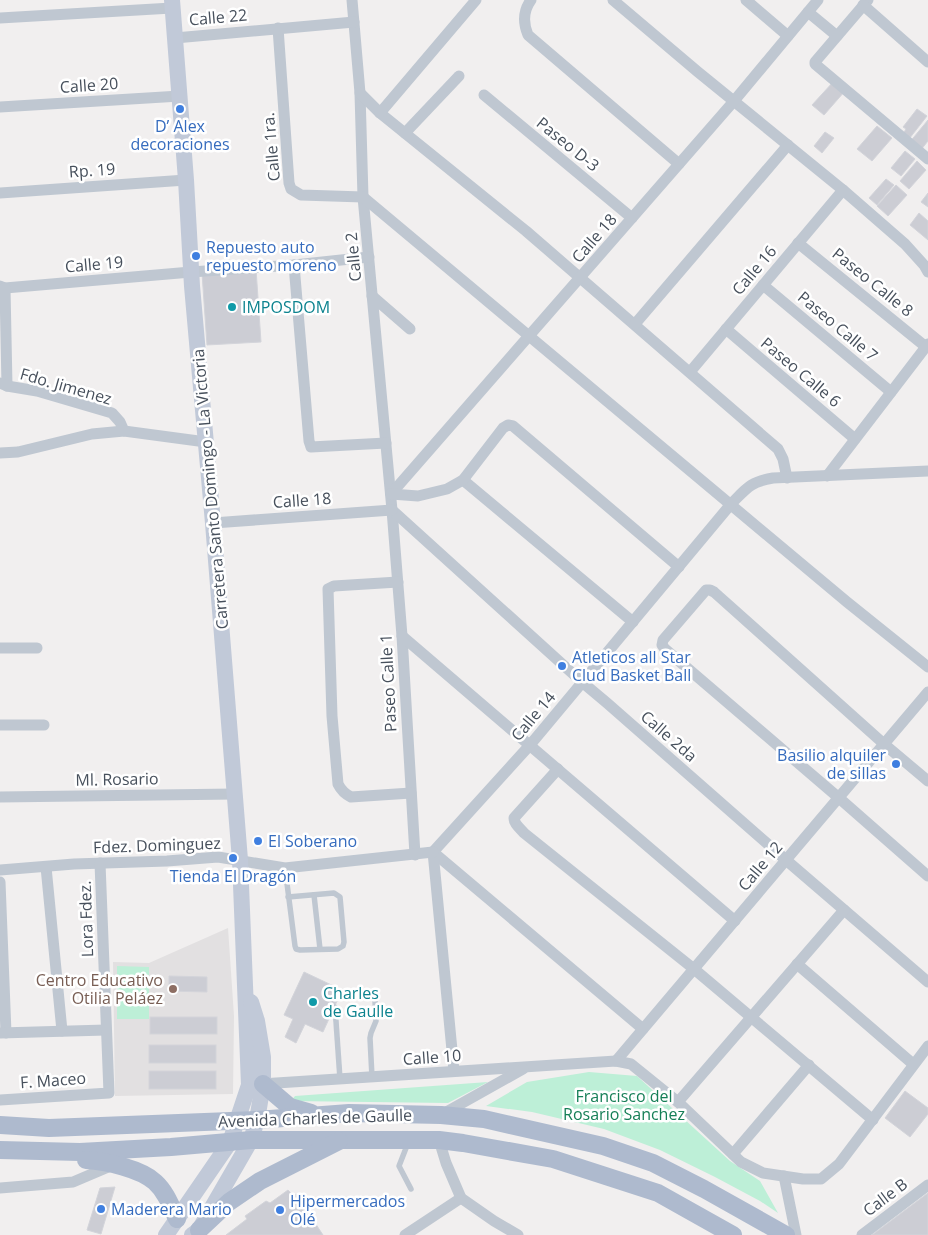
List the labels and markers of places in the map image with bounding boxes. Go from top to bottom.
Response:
marker: D’ Alex decoraciones [174,103,186,115]
place label: D’ Alex decoraciones [130,115,230,155]
place label: Repuesto auto repuesto moreno [206,236,337,276]
marker: Repuesto auto repuesto moreno [190,250,202,262]
place label: IMPOSDOM [242,296,330,318]
marker: IMPOSDOM [226,301,238,313]
place label: Atleticos all Star Clud Basket Ball [572,646,691,686]
marker: Atleticos all Star Clud Basket Ball [556,660,568,672]
place label: Basilio alquiler de sillas [777,744,886,784]
marker: Basilio alquiler de sillas [890,758,902,770]
place label: El Soberano [268,830,357,852]
marker: El Soberano [252,835,264,847]
marker: Tienda El Dragón [227,852,239,864]
place label: Tienda El Dragón [170,865,296,887]
place label: Centro Educativo Otilia Peláez [36,969,163,1009]
place label: Charles de Gaulle [323,982,393,1022]
marker: Centro Educativo Otilia Peláez [167,983,179,995]
marker: Charles de Gaulle [307,996,319,1008]
place label: Hipermercados Olé [290,1190,405,1230]
place label: Maderera Mario [111,1198,232,1220]
marker: Maderera Mario [95,1203,107,1215]
marker: Hipermercados Olé [274,1204,286,1216]

